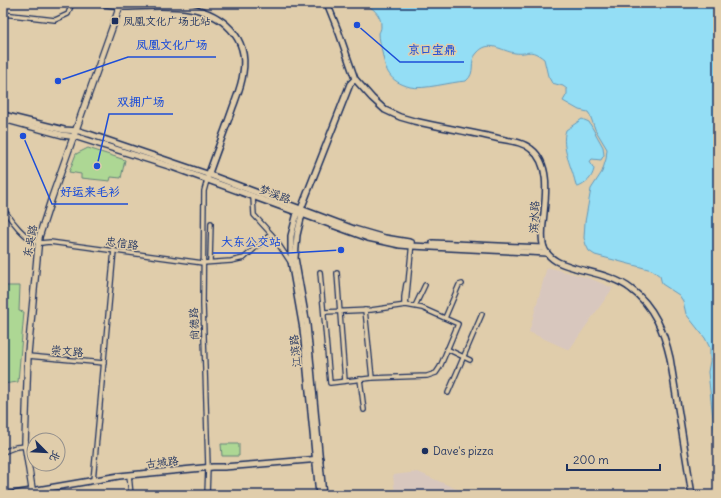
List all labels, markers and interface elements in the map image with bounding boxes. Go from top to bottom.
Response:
place label: 凤凰文化广场北站 [123,14,211,28]
marker: 凤凰文化广场北站 [110,16,120,26]
callout: 凤凰文化广场 [128,33,216,57]
text: 凤凰文化广场 [136,37,208,52]
callout: 京口宝鼎 [400,38,464,62]
text: 京口宝鼎 [408,42,456,57]
callout: 双拥广场 [109,90,173,114]
text: 双拥广场 [117,94,165,109]
callout: 好运来毛衫 [52,180,128,204]
street label: 梦溪路 [257,182,293,206]
text: 好运来毛衫 [60,184,120,199]
street label: 滨水路 [526,200,542,234]
street label: 东吴路 [20,223,40,259]
callout: 大东公交站 [213,229,289,253]
street label: 忠信路 [105,234,139,252]
text: 大东公交站 [221,234,281,249]
street label: 尚德路 [186,307,202,341]
street label: 江滨路 [286,334,304,368]
street label: 崇文路 [50,343,84,359]
north arrow [26,432,66,472]
place label: Dave's pizza [433,444,494,458]
marker: Dave's pizza [420,446,430,456]
scale bar [567,446,660,472]
text: 北 [47,448,64,464]
text: 200 m [573,452,609,467]
street label: 古城路 [145,453,179,471]

